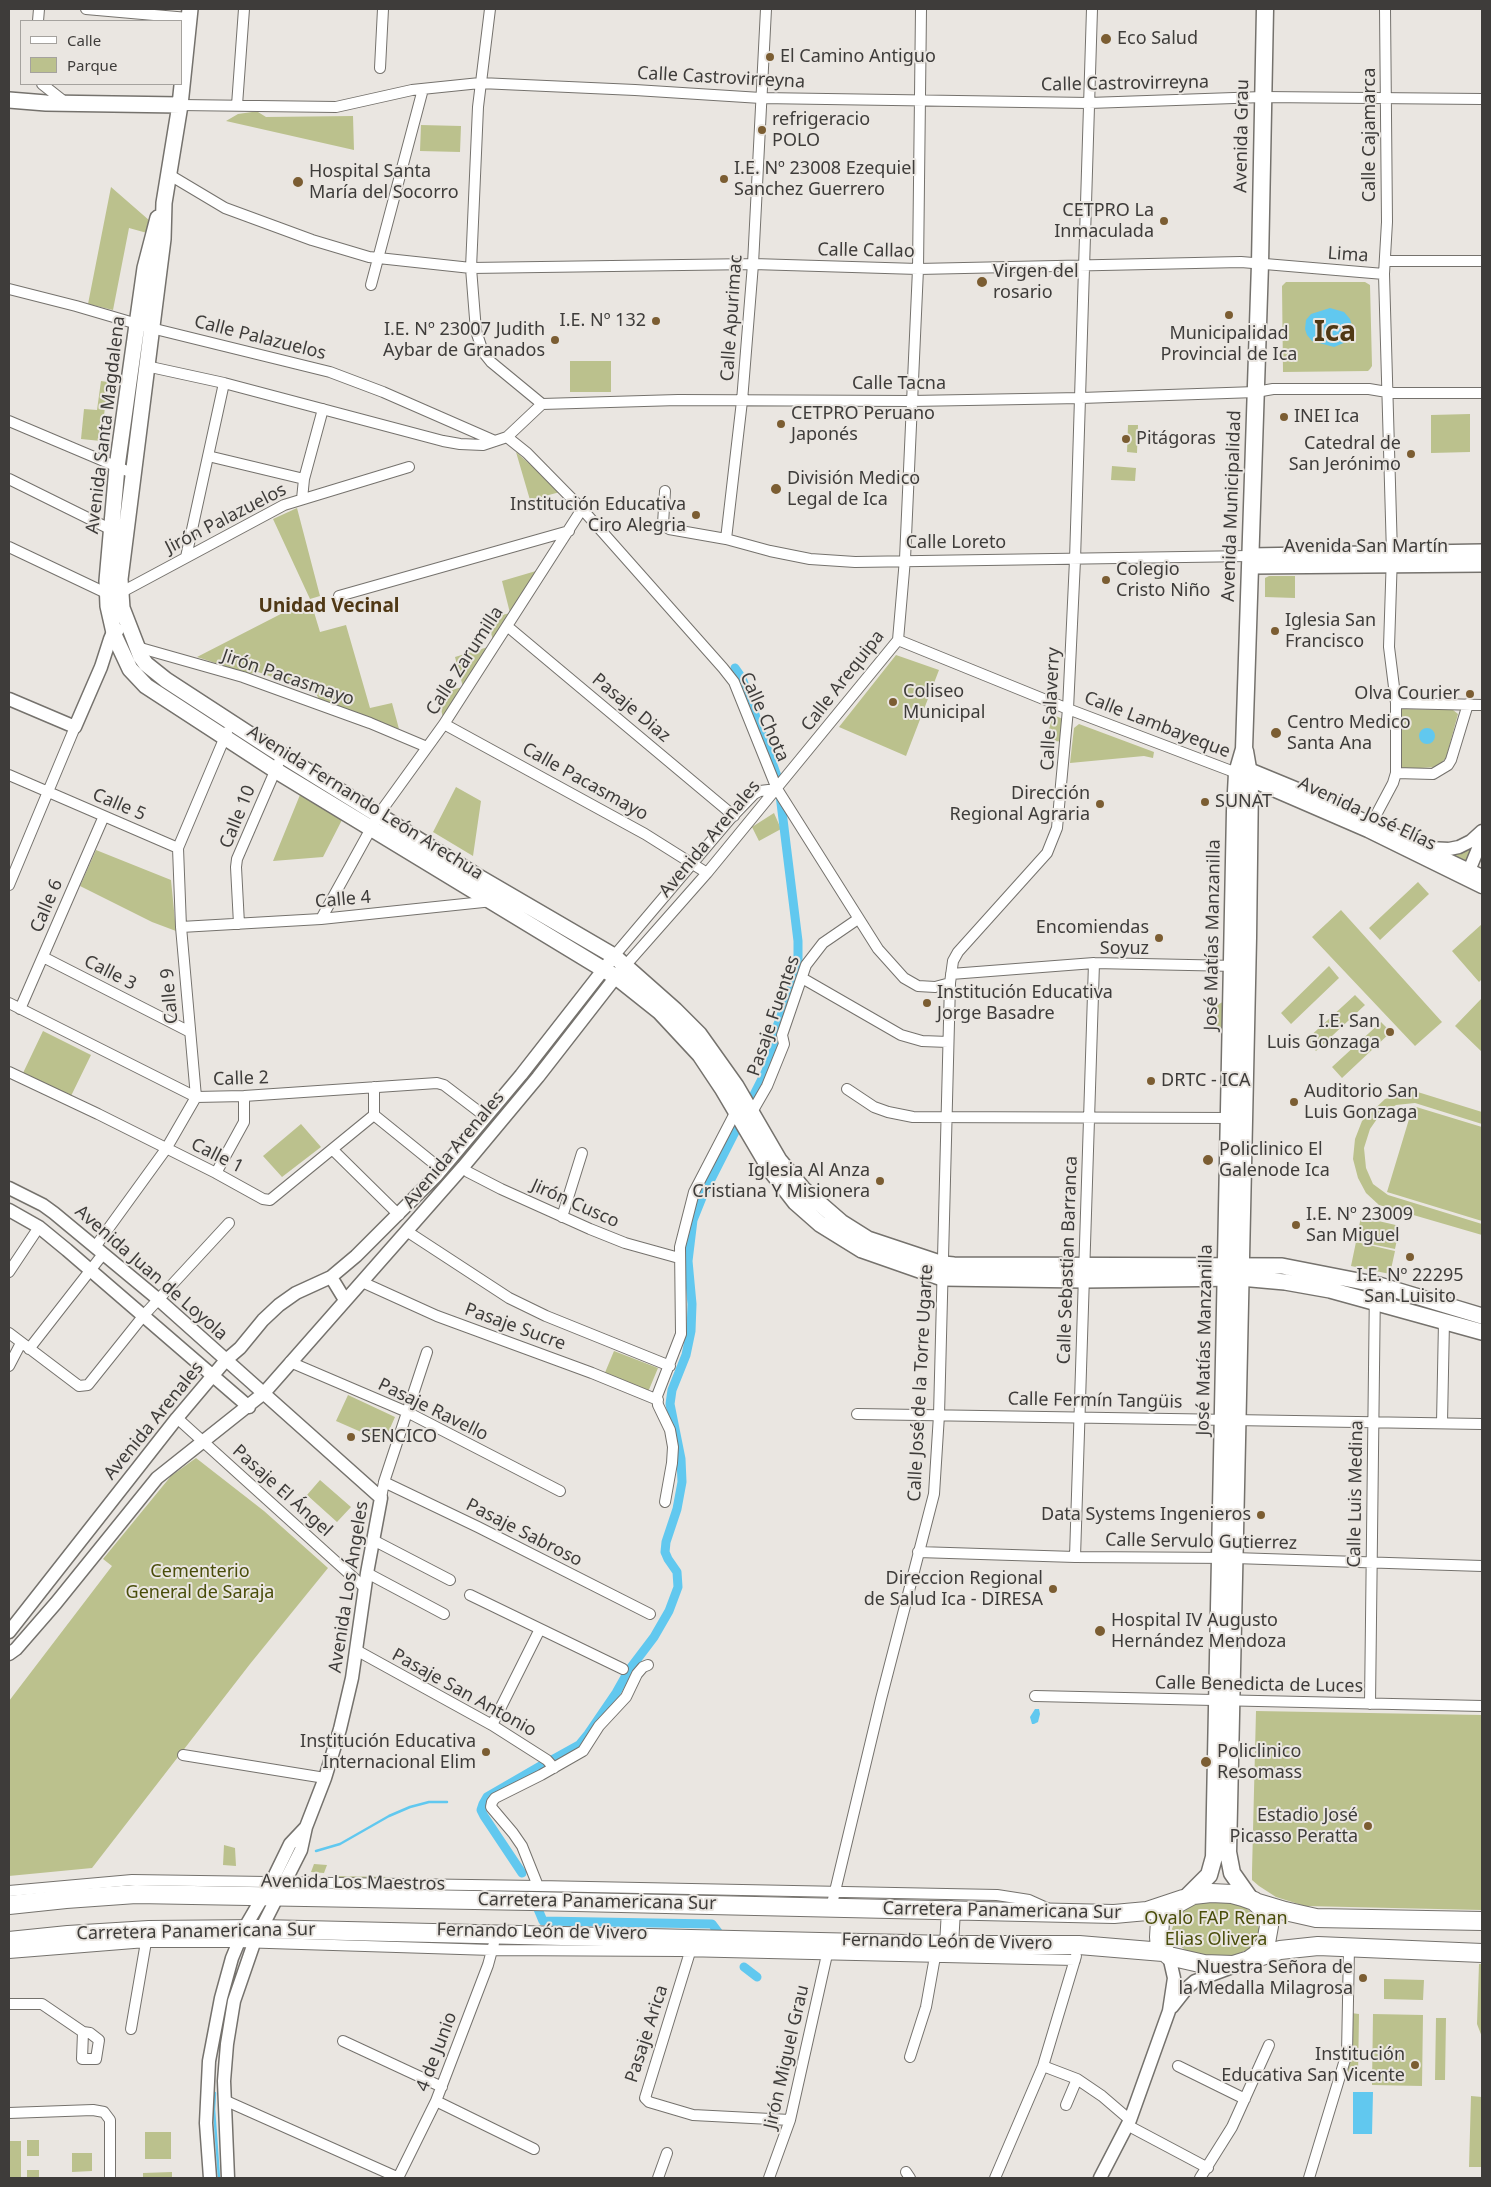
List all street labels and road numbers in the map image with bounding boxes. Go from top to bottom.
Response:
street label: Calle Castrovirreyna [636,63,806,93]
street label: Calle Cajamarca [1359,68,1381,202]
street label: Calle Castrovirreyna [1041,72,1209,96]
street label: Avenida Grau [1230,79,1254,193]
street label: Calle Callao [817,239,915,263]
street label: Lima [1327,243,1369,267]
street label: Calle Apurimac [717,254,747,382]
street label: Calle Palazuelos [192,311,328,365]
street label: Avenida Santa Magdalena [82,315,130,535]
street label: Calle Tacna [852,373,946,395]
street label: Avenida Municipalidad [1218,410,1246,602]
street label: Jirón Palazuelos [162,479,290,559]
street label: Calle Loreto [906,532,1006,554]
street label: Avenida San Martín [1284,536,1448,558]
street label: Calle Zarumilla [422,603,508,719]
street label: Calle Arequipa [797,626,889,736]
street label: Jirón Pacasmayo [219,645,357,711]
street label: Calle Salaverry [1037,647,1065,771]
street label: Pasaje Diaz [587,669,675,747]
street label: Calle Chota [735,669,793,765]
street label: Calle Lambayeque [1081,687,1233,763]
street label: Avenida Fernando León Arechua [243,721,487,885]
street label: Calle Pacasmayo [518,738,652,826]
street label: Avenida José Elías [1295,773,1439,855]
street label: Avenida Arenales [655,776,765,902]
street label: Calle 10 [216,782,260,852]
street label: Calle 5 [89,784,149,826]
street label: José Matías Manzanilla [1201,839,1225,1031]
street label: Calle 6 [26,876,68,936]
street label: Calle 4 [314,887,372,913]
street label: Calle 3 [80,951,140,995]
street label: Pasaje Fuentes [743,953,805,1079]
street label: Calle 9 [157,967,183,1025]
street label: Calle 2 [213,1067,269,1091]
street label: Avenida Arenales [399,1087,509,1213]
street label: Calle 1 [187,1134,247,1178]
street label: Calle Sebastian Barranca [1054,1155,1082,1365]
street label: Jirón Cusco [528,1175,622,1233]
street label: Avenida Juan de Loyola [70,1201,232,1345]
street label: José Matías Manzanilla [1193,1244,1217,1436]
street label: Calle José de la Torre Ugarte [904,1264,938,1502]
street label: Pasaje Sucre [461,1299,569,1355]
street label: Avenida Arenales [100,1358,208,1484]
street label: Pasaje Ravello [374,1374,492,1446]
street label: Calle Fermín Tangüis [1007,1389,1183,1413]
street label: Calle Luis Medina [1344,1420,1368,1568]
street label: Pasaje El Ángel [228,1440,336,1542]
street label: Pasaje Sabroso [462,1494,586,1572]
street label: Avenida Los Ángeles [325,1500,373,1674]
street label: Calle Servulo Gutierrez [1105,1530,1297,1554]
street label: Pasaje San Antonio [388,1644,540,1742]
street label: Calle Benedicta de Luces [1155,1672,1363,1698]
street label: Avenida Los Maestros [261,1871,445,1895]
street label: Carretera Panamericana Sur [477,1889,717,1915]
street label: Carretera Panamericana Sur [882,1898,1122,1924]
street label: Carretera Panamericana Sur [76,1919,316,1945]
street label: Fernando León de Vivero [436,1919,648,1945]
street label: Fernando León de Vivero [841,1929,1053,1955]
street label: Pasaje Arica [621,1982,673,2086]
street label: Jirón Miguel Grau [760,1983,814,2131]
street label: 4 de Junio [412,2009,462,2095]

